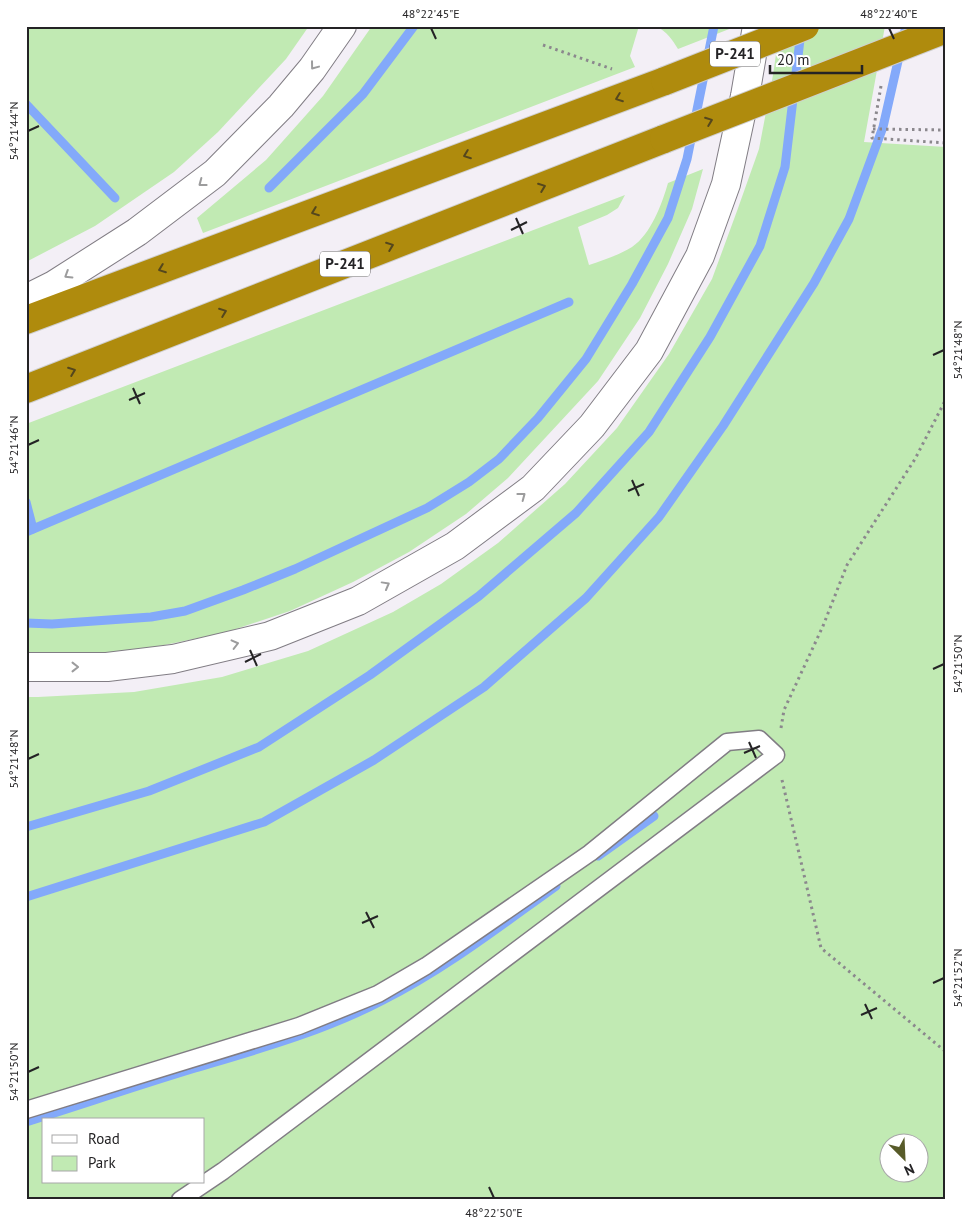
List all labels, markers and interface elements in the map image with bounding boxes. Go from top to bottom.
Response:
text: 48°22'45"E [402,6,460,21]
text: 48°22'40"E [860,6,918,21]
road number: Р-241 [710,42,760,66]
scale bar [770,42,862,74]
text: 20 m [777,50,810,69]
one-way arrow [311,60,320,70]
one-way arrow [615,92,624,102]
text: 54°21'44"N [6,101,21,161]
one-way arrow [704,117,713,127]
one-way arrow [463,149,472,159]
one-way arrow [198,177,208,186]
one-way arrow [537,182,546,193]
one-way arrow [311,206,319,216]
one-way arrow [386,242,394,252]
road number: Р-241 [320,252,370,276]
one-way arrow [159,263,167,273]
one-way arrow [65,269,74,279]
one-way arrow [218,308,227,318]
text: 54°21'48"N [950,320,965,380]
one-way arrow [67,367,75,377]
text: 54°21'46"N [6,415,21,475]
one-way arrow [516,493,526,502]
one-way arrow [380,581,389,591]
text: 54°21'50"N [950,634,965,694]
one-way arrow [231,639,240,650]
one-way arrow [72,662,79,672]
text: 54°21'48"N [6,729,21,789]
text: 54°21'52"N [950,948,965,1008]
text: 54°21'50"N [6,1042,21,1102]
legend [42,1118,205,1184]
text: Road [88,1129,120,1148]
north arrow [880,1134,930,1184]
text: Park [88,1153,116,1172]
text: N [901,1160,917,1180]
text: 48°22'50"E [465,1205,523,1220]

